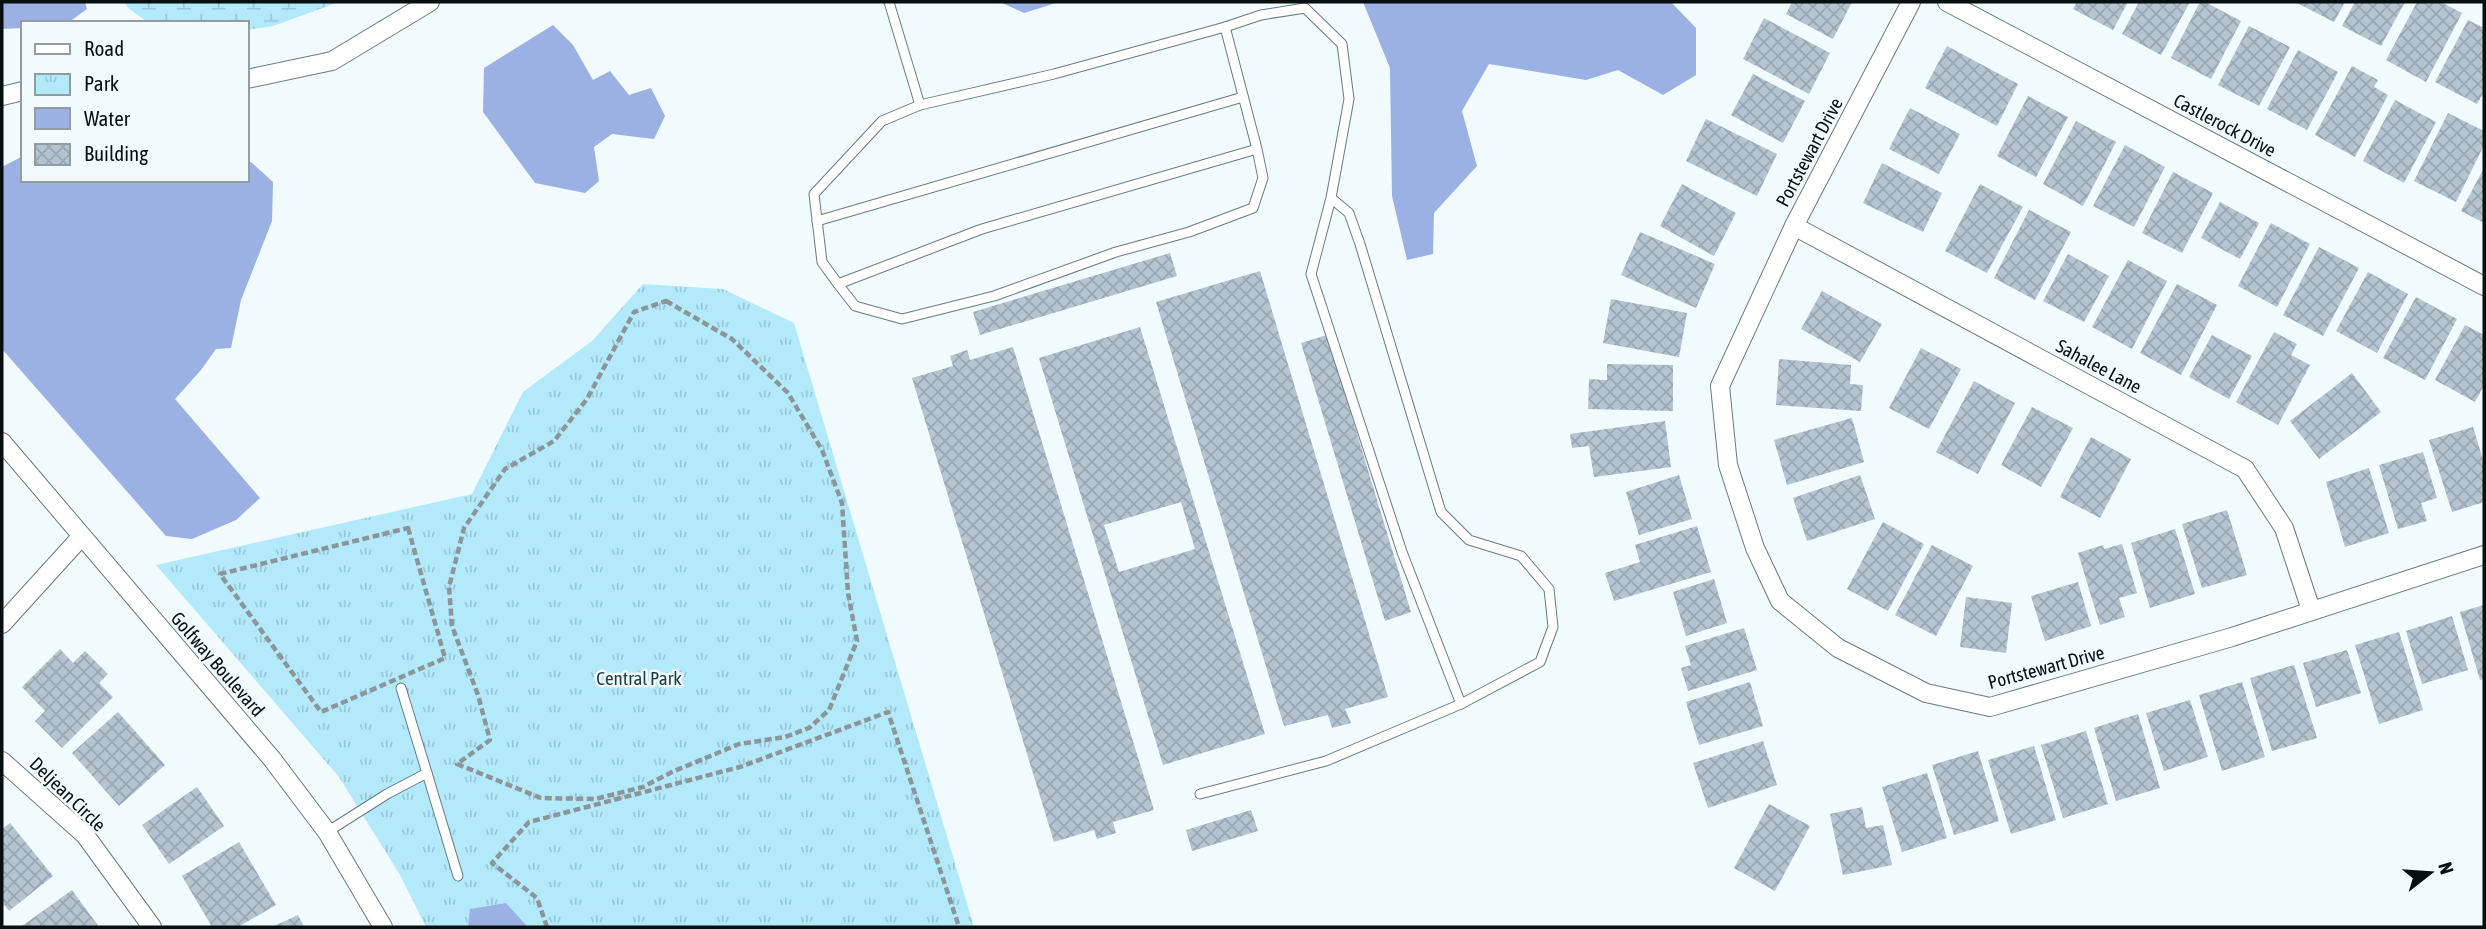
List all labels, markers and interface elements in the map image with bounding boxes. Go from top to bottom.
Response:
legend [21,21,248,182]
text: Road [84,36,124,60]
text: Park [84,71,119,95]
street label: Castlerock Drive [2170,89,2280,161]
street label: Portstewart Drive [1771,94,1847,210]
text: Water [84,106,131,130]
text: Building [84,141,148,165]
street label: Sahalee Lane [2053,334,2145,398]
street label: Golfway Boulevard [167,607,269,721]
street label: Portstewart Drive [1985,641,2107,693]
park label: Central Park [596,667,682,689]
street label: Deljean Circle [25,752,111,836]
north arrow [2395,838,2465,908]
text: N [2434,859,2458,877]

